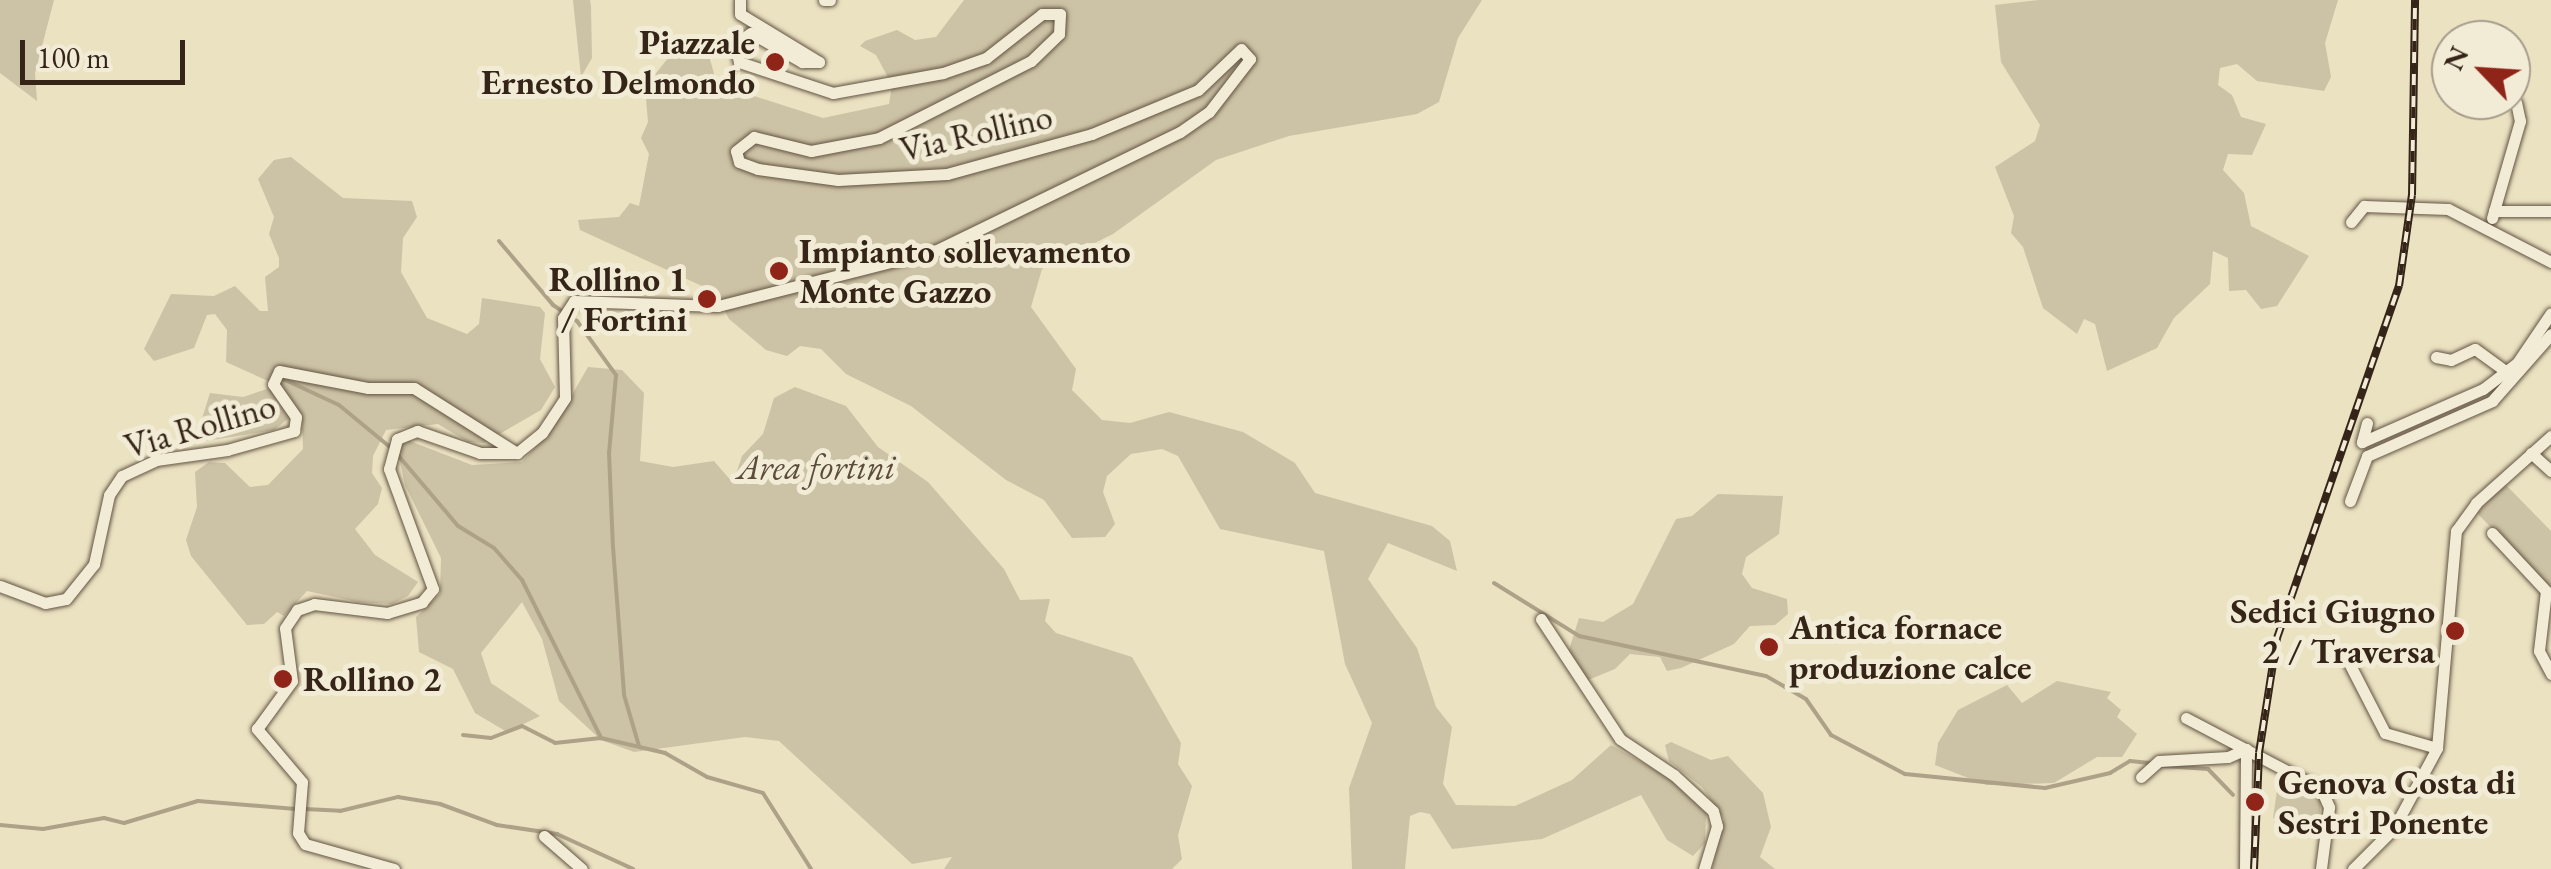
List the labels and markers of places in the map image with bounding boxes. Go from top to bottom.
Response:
place label: Piazzale Ernesto Delmondo [481,21,755,103]
marker: Piazzale Ernesto Delmondo [764,51,786,73]
place label: Impianto sollevamento Monte Gazzo [799,230,1131,312]
place label: Rollino 1 / Fortini [549,258,687,340]
marker: Impianto sollevamento Monte Gazzo [768,260,790,282]
marker: Rollino 1 / Fortini [696,288,718,310]
place label: Sedici Giugno 2 / Traversa [2230,590,2435,672]
place label: Antica fornace produzione calce [1789,606,2032,688]
marker: Sedici Giugno 2 / Traversa [2444,620,2466,642]
marker: Antica fornace produzione calce [1758,636,1780,658]
place label: Rollino 2 [303,658,441,700]
marker: Rollino 2 [272,668,294,690]
place label: Genova Costa di Sestri Ponente [2278,761,2516,843]
marker: Genova Costa di Sestri Ponente [2242,789,2268,815]

